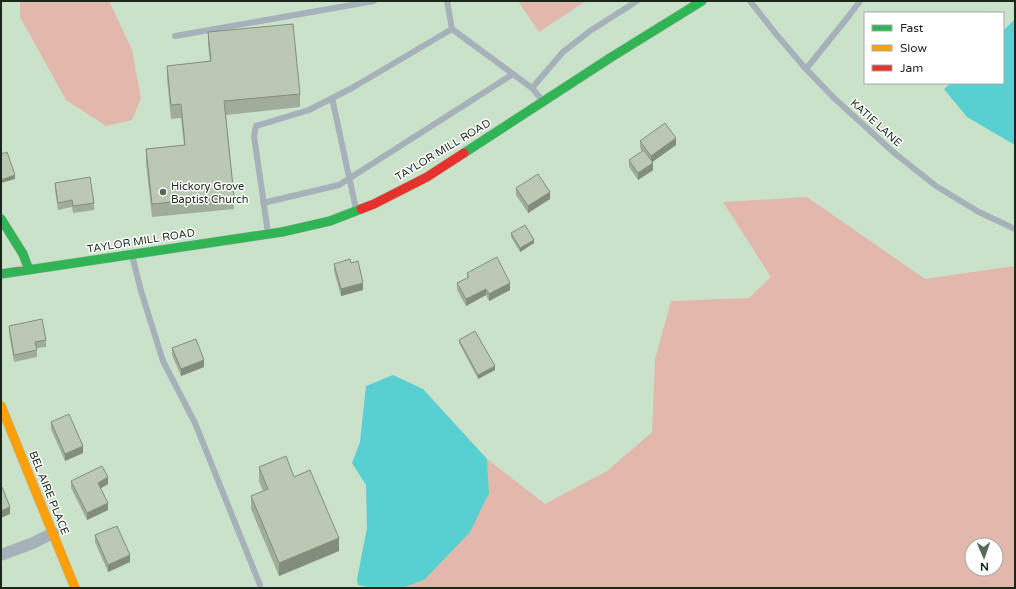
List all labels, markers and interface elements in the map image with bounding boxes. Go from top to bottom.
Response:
legend [864,12,1004,84]
text: Fast [900,21,924,35]
text: Slow [900,41,927,55]
text: Jam [900,61,923,75]
street label: KATIE LANE [848,97,904,149]
street label: TAYLOR MILL ROAD [393,116,493,184]
place label: Hickory Grove Baptist Church [171,180,249,206]
marker: Hickory Grove Baptist Church [158,187,168,197]
street label: TAYLOR MILL ROAD [86,226,196,256]
street label: BEL AIRE PLACE [26,449,72,537]
north arrow [964,537,1004,577]
text: N [980,560,989,573]

